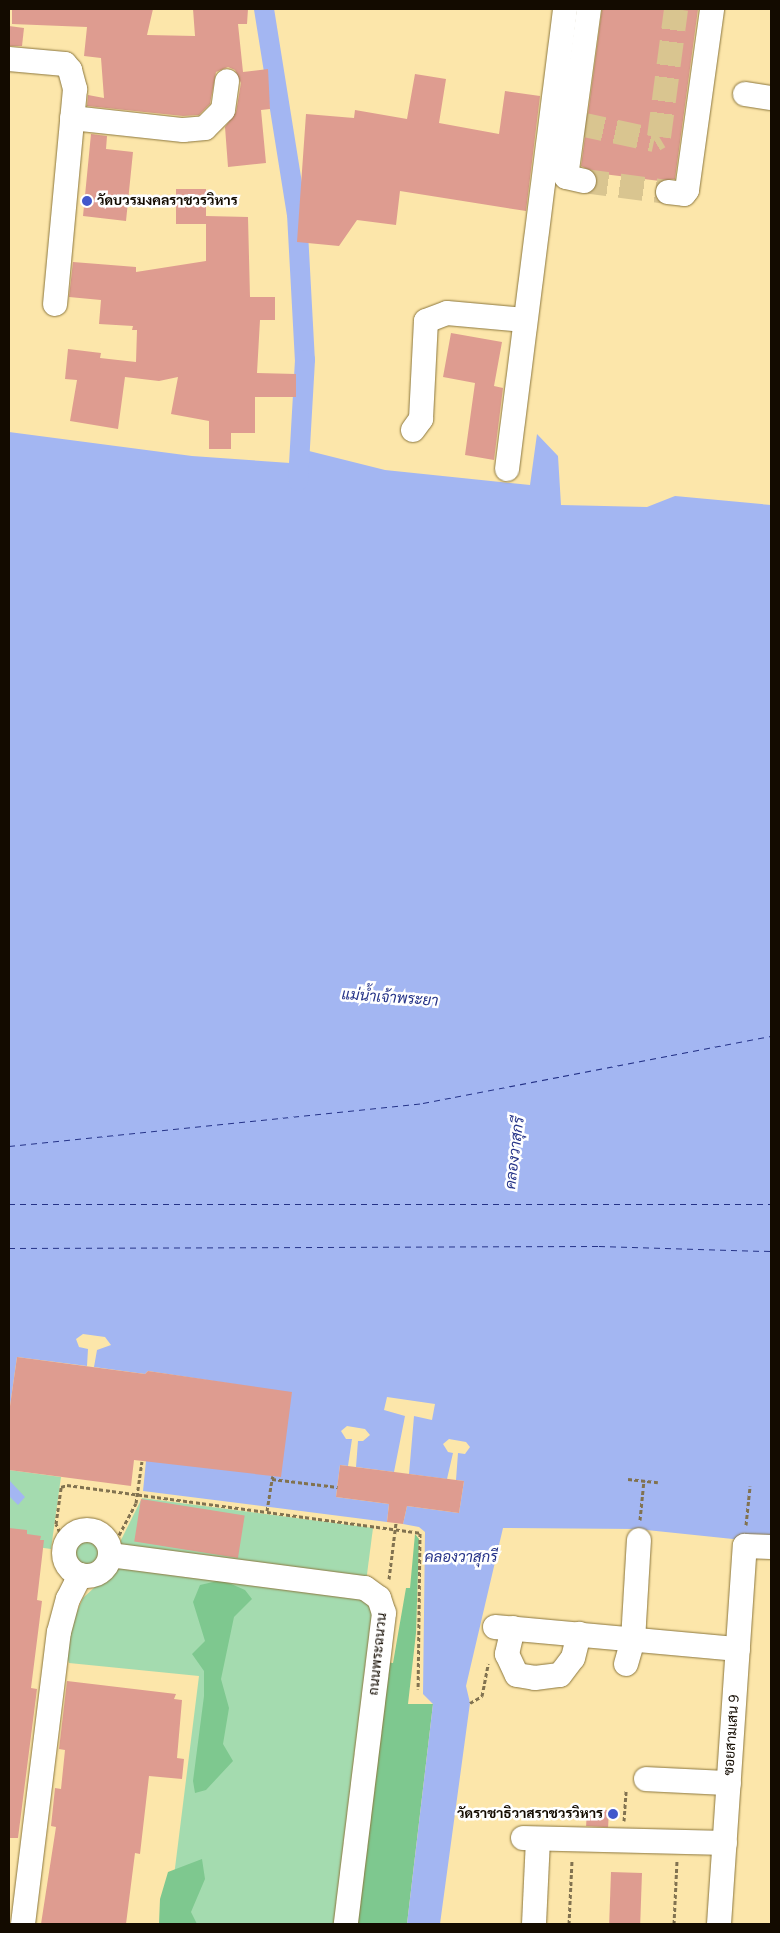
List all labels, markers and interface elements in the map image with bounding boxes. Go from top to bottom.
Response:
place label: วัดบวรมงคลราชวรวิหาร [97,193,238,209]
marker: วัดบวรมงคลราชวรวิหาร [81,195,93,207]
water label: แม่น้ำเจ้าพระยา [341,986,439,1010]
water label: คลองวาสุกรี [502,1116,528,1190]
water label: คลองวาสุกรี [425,1549,497,1567]
street label: ถนนพระฉนวน [365,1612,391,1696]
street label: ซอยสามเสน 9 [721,1694,743,1776]
place label: วัดราชาธิวาสราชวรวิหาร [457,1806,603,1822]
marker: วัดราชาธิวาสราชวรวิหาร [607,1808,619,1820]

